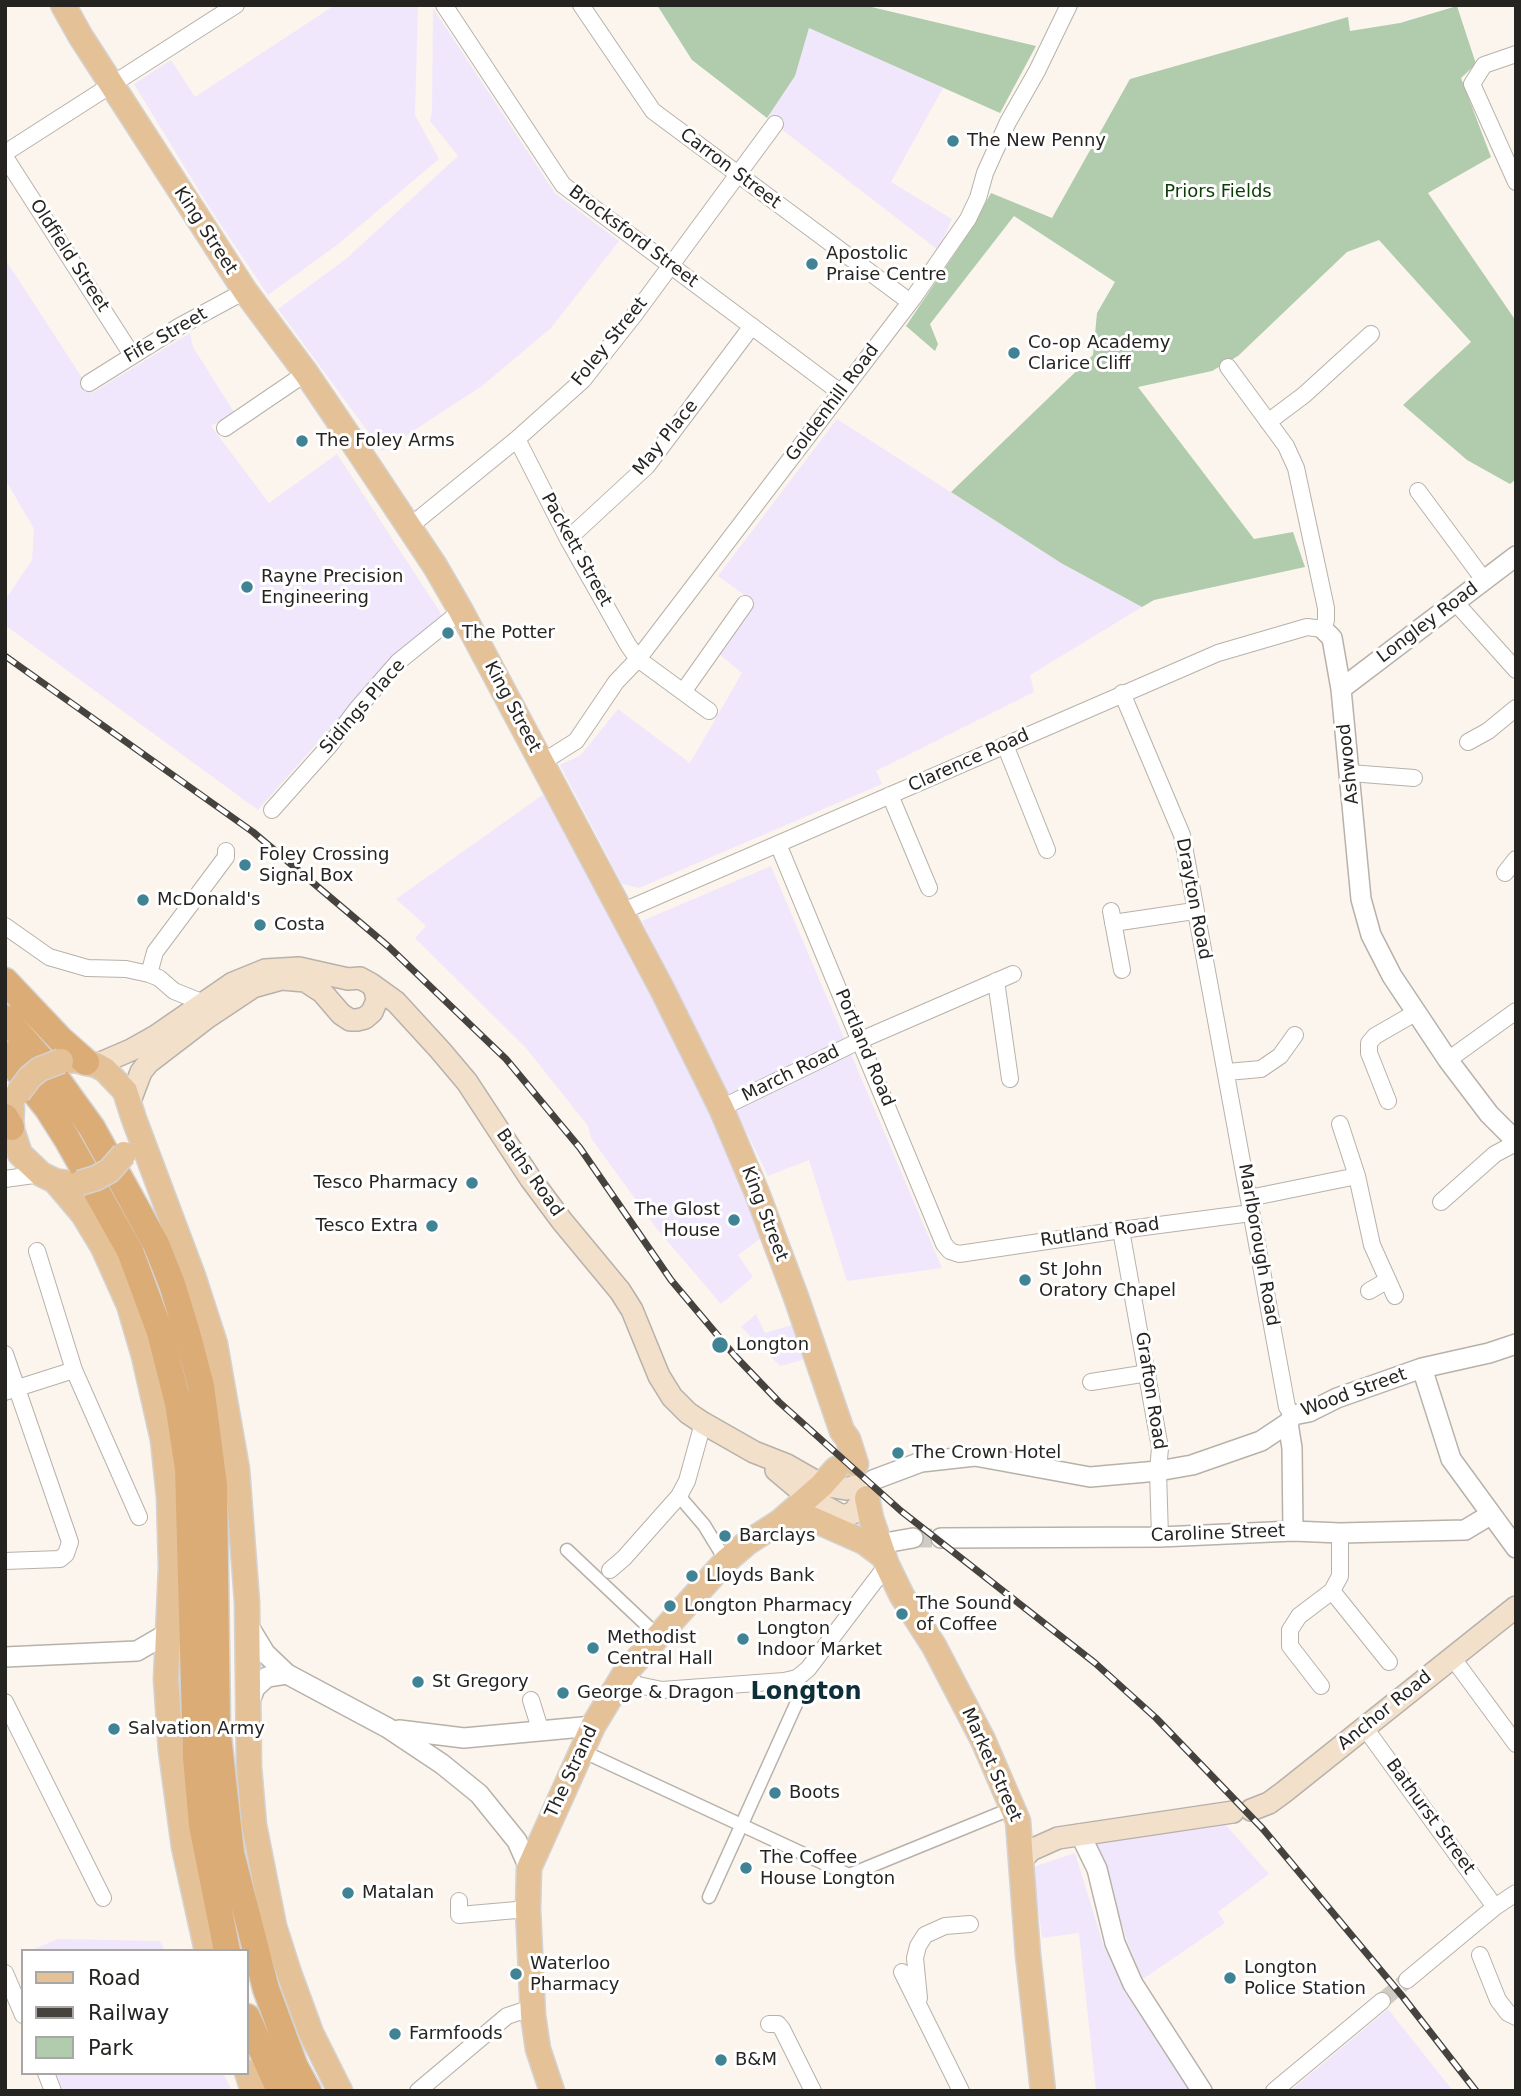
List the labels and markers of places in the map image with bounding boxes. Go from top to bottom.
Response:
place label: The New Penny [967,130,1106,152]
marker: The New Penny [945,133,961,149]
place label: Apostolic Praise Centre [826,243,946,286]
marker: Apostolic Praise Centre [804,256,820,272]
place label: Co-op Academy Clarice Cliff [1028,332,1171,374]
marker: Co-op Academy Clarice Cliff [1006,345,1022,361]
place label: The Foley Arms [316,430,455,452]
marker: The Foley Arms [294,433,310,449]
place label: Rayne Precision Engineering [261,566,403,608]
marker: Rayne Precision Engineering [239,579,255,595]
place label: The Potter [462,622,555,644]
marker: The Potter [440,625,456,641]
place label: Foley Crossing Signal Box [259,844,389,886]
marker: Foley Crossing Signal Box [237,857,253,873]
place label: McDonald's [157,889,260,911]
marker: McDonald's [135,892,151,908]
place label: Costa [274,914,325,936]
marker: Costa [252,917,268,933]
place label: Tesco Pharmacy [313,1172,458,1194]
marker: Tesco Pharmacy [464,1175,480,1191]
place label: The Glost House [634,1199,720,1242]
marker: The Glost House [726,1212,742,1228]
place label: Tesco Extra [315,1215,418,1237]
marker: Tesco Extra [424,1218,440,1234]
place label: St John Oratory Chapel [1039,1259,1176,1302]
marker: St John Oratory Chapel [1017,1272,1033,1288]
place label: Longton [736,1334,809,1356]
marker: Longton [710,1335,730,1355]
place label: The Crown Hotel [912,1442,1061,1464]
marker: The Crown Hotel [890,1445,906,1461]
place label: Barclays [739,1525,815,1547]
marker: Barclays [717,1528,733,1544]
place label: Lloyds Bank [706,1565,814,1587]
marker: Lloyds Bank [684,1568,700,1584]
place label: The Sound of Coffee [916,1593,1012,1636]
place label: Longton Pharmacy [684,1595,852,1617]
marker: Longton Pharmacy [662,1598,678,1614]
marker: The Sound of Coffee [894,1606,910,1622]
place label: Longton Indoor Market [757,1618,882,1660]
place label: Methodist Central Hall [607,1627,713,1670]
marker: Longton Indoor Market [735,1631,751,1647]
marker: Methodist Central Hall [585,1640,601,1656]
place label: St Gregory [432,1671,529,1693]
marker: St Gregory [410,1674,426,1690]
place label: George & Dragon [577,1682,734,1704]
marker: George & Dragon [555,1685,571,1701]
place label: Salvation Army [128,1718,265,1740]
marker: Salvation Army [106,1721,122,1737]
place label: Boots [789,1782,840,1804]
marker: Boots [767,1785,783,1801]
place label: The Coffee House Longton [760,1847,895,1890]
marker: The Coffee House Longton [738,1860,754,1876]
place label: Matalan [362,1882,434,1904]
marker: Matalan [340,1885,356,1901]
place label: Waterloo Pharmacy [530,1953,619,1996]
place label: Longton Police Station [1244,1957,1366,2000]
marker: Waterloo Pharmacy [508,1966,524,1982]
marker: Longton Police Station [1222,1970,1238,1986]
place label: Farmfoods [409,2023,503,2045]
marker: Farmfoods [387,2026,403,2042]
place label: B&M [735,2049,777,2071]
marker: B&M [713,2052,729,2068]

